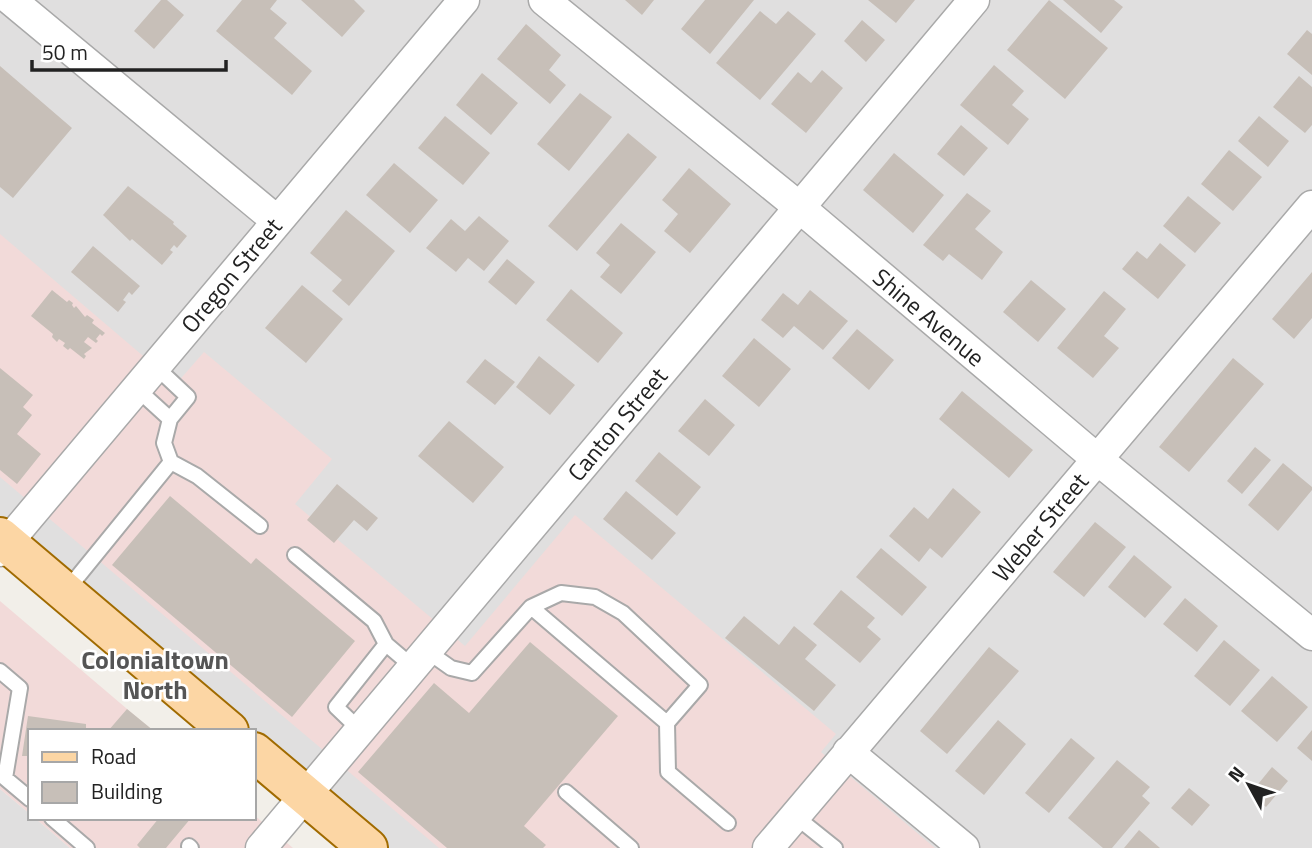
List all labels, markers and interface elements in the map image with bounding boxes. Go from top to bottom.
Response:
scale bar [32,28,226,72]
text: 50 m [42,36,88,68]
street label: Oregon Street [172,209,290,341]
street label: Shine Avenue [865,259,993,375]
street label: Canton Street [559,359,676,489]
street label: Weber Street [983,464,1097,590]
district label: Colonialtown North [81,640,229,709]
legend [28,729,256,820]
text: Road [91,740,136,772]
north arrow [1214,750,1284,820]
text: N [1220,759,1251,788]
text: Building [91,775,163,807]

